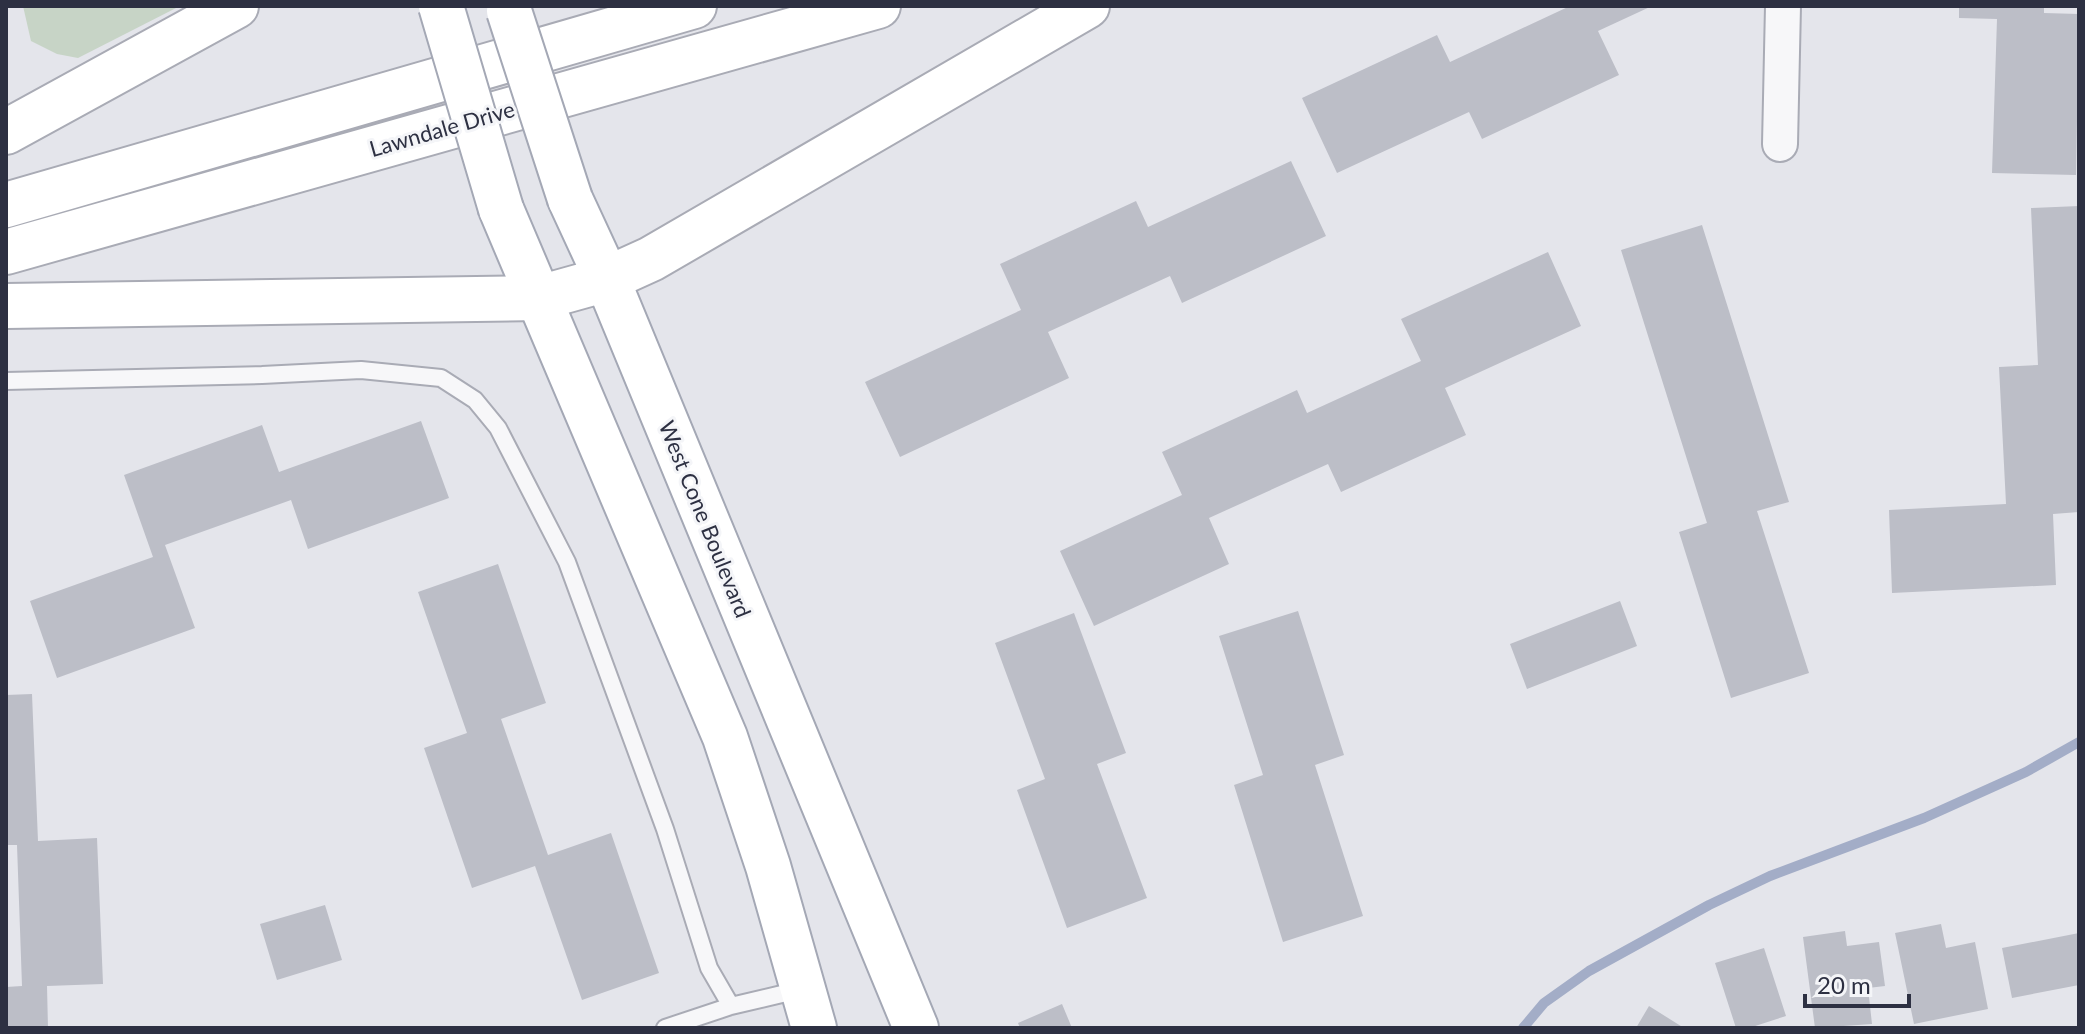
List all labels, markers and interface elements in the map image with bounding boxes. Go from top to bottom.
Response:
street label: Lawndale Drive [366,95,518,162]
street label: West Cone Boulevard [654,416,757,621]
scale bar [1805,958,1909,1008]
text: 20 m [1817,970,1871,999]

